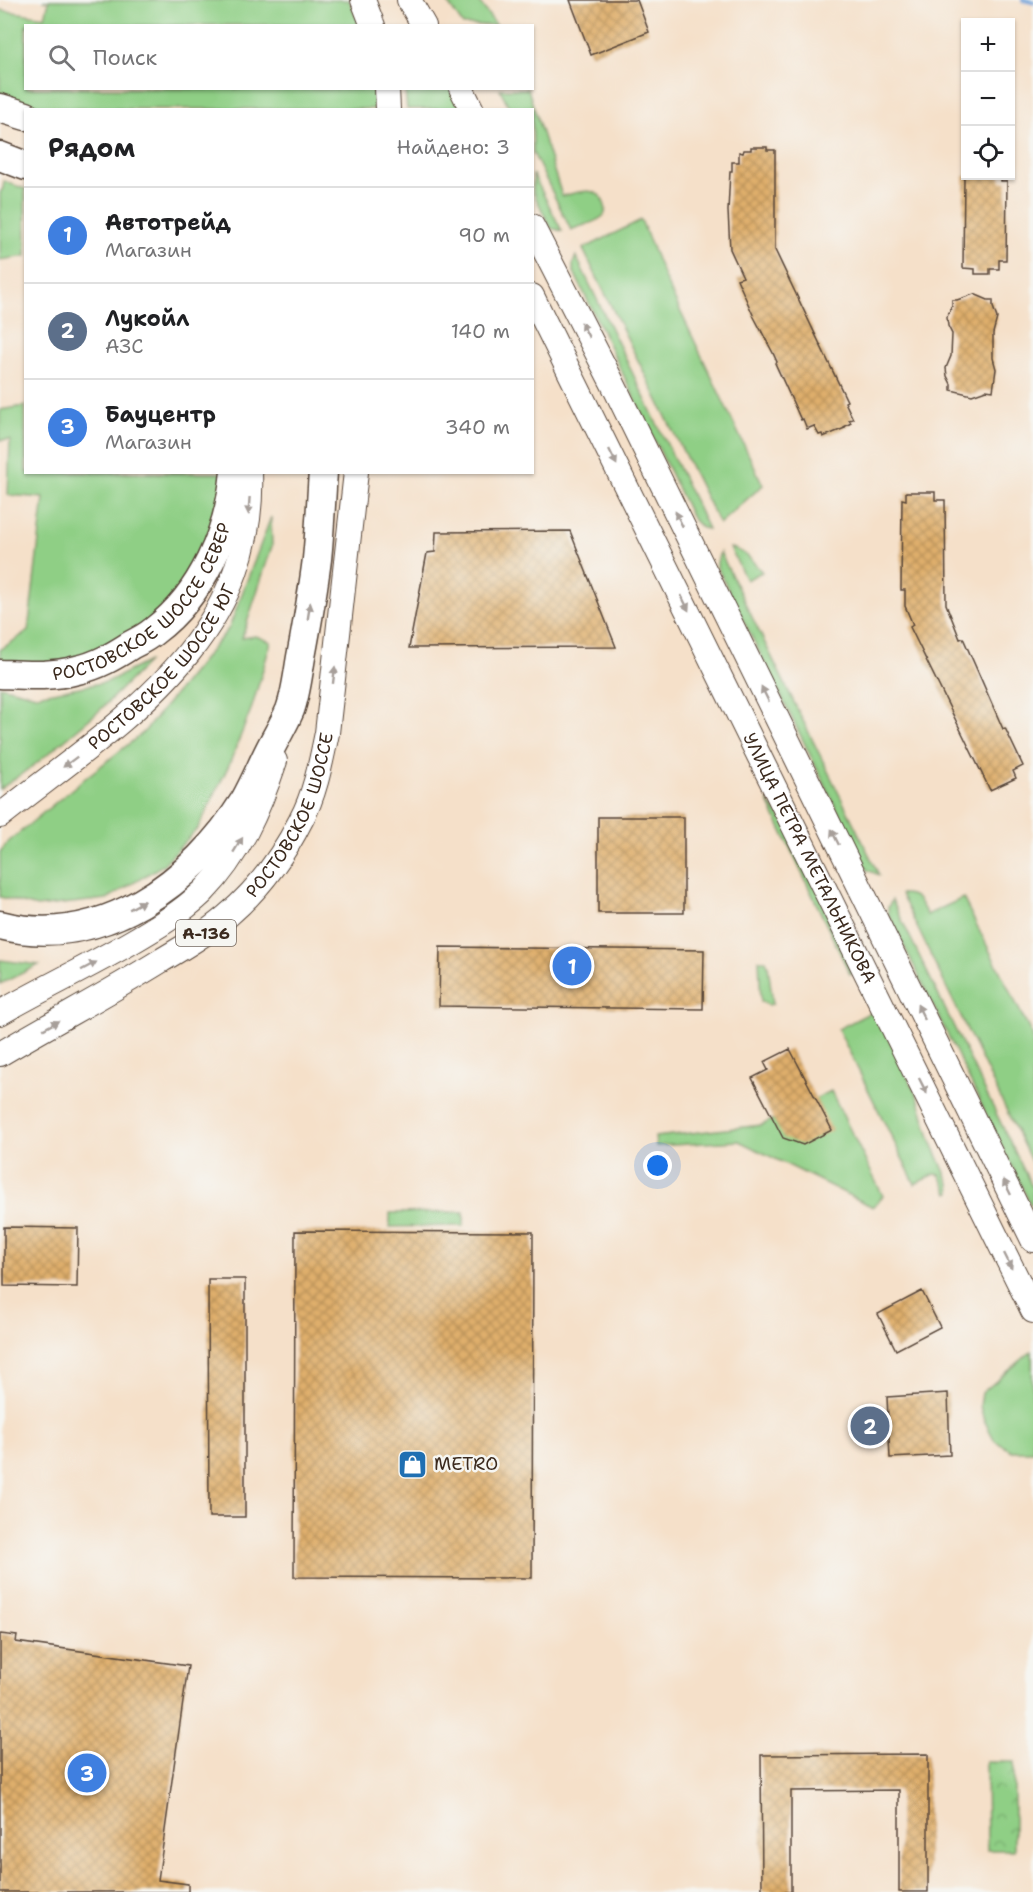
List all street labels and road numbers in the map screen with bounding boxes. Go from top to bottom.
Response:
street label: РОСТОВСКОЕ ШОССЕ СЕВЕР [51,520,236,686]
street label: РОСТОВСКОЕ ШОССЕ ЮГ [83,580,241,755]
street label: УЛИЦА ПЕТРА МЕТАЛЬНИКОВА [737,729,882,988]
street label: РОСТОВСКОЕ ШОССЕ [240,730,339,903]
road number: А-136 [176,920,236,946]

